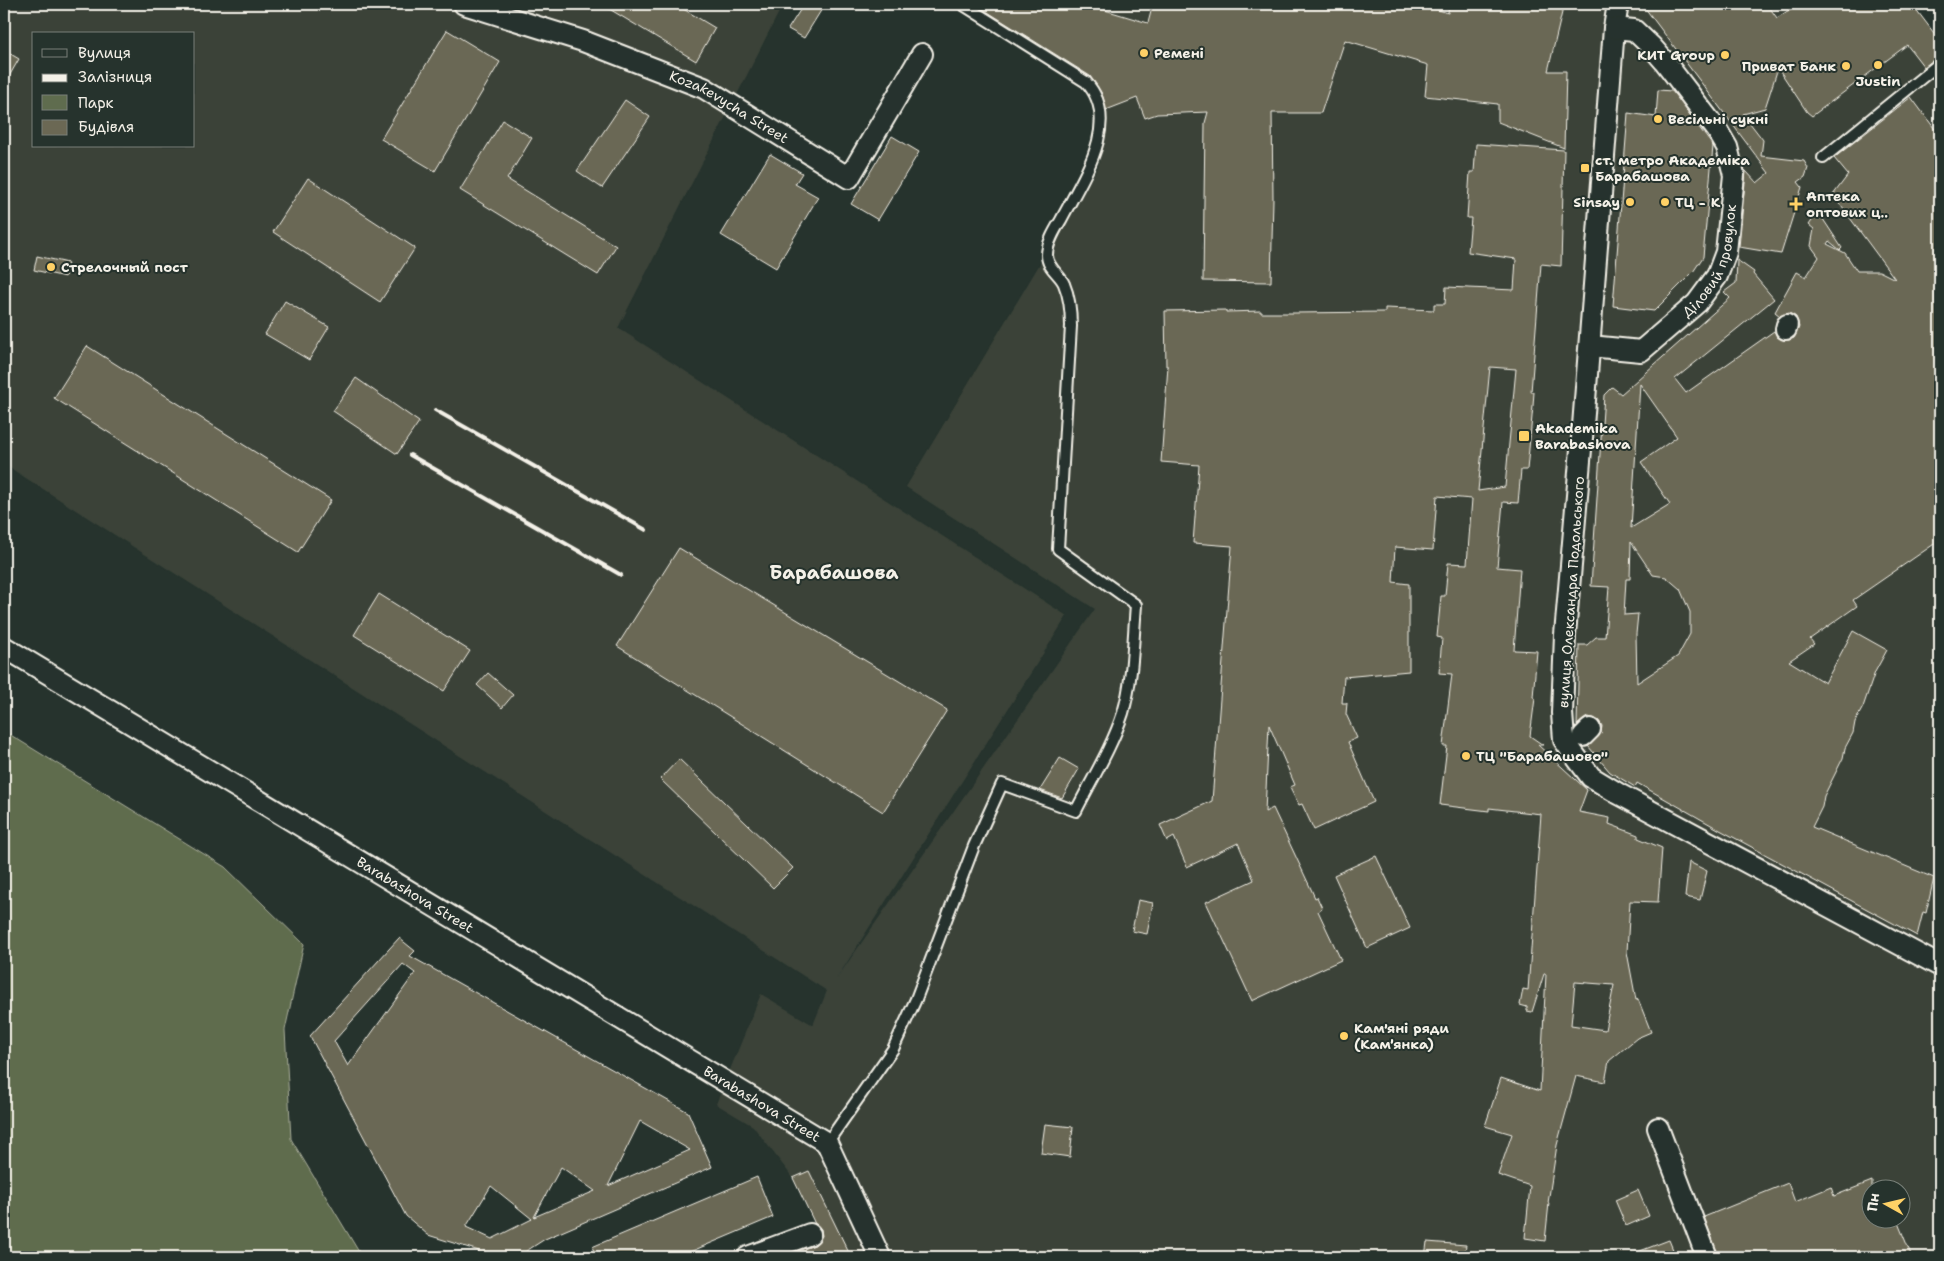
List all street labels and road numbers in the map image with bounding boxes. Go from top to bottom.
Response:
street label: Kozakevycha Street [667,66,792,147]
street label: Діловий провулок [1678,203,1740,321]
street label: вулиця Олександра Подольського [1554,475,1588,709]
street label: Barabashova Street [353,853,477,937]
street label: Barabashova Street [700,1062,824,1146]

